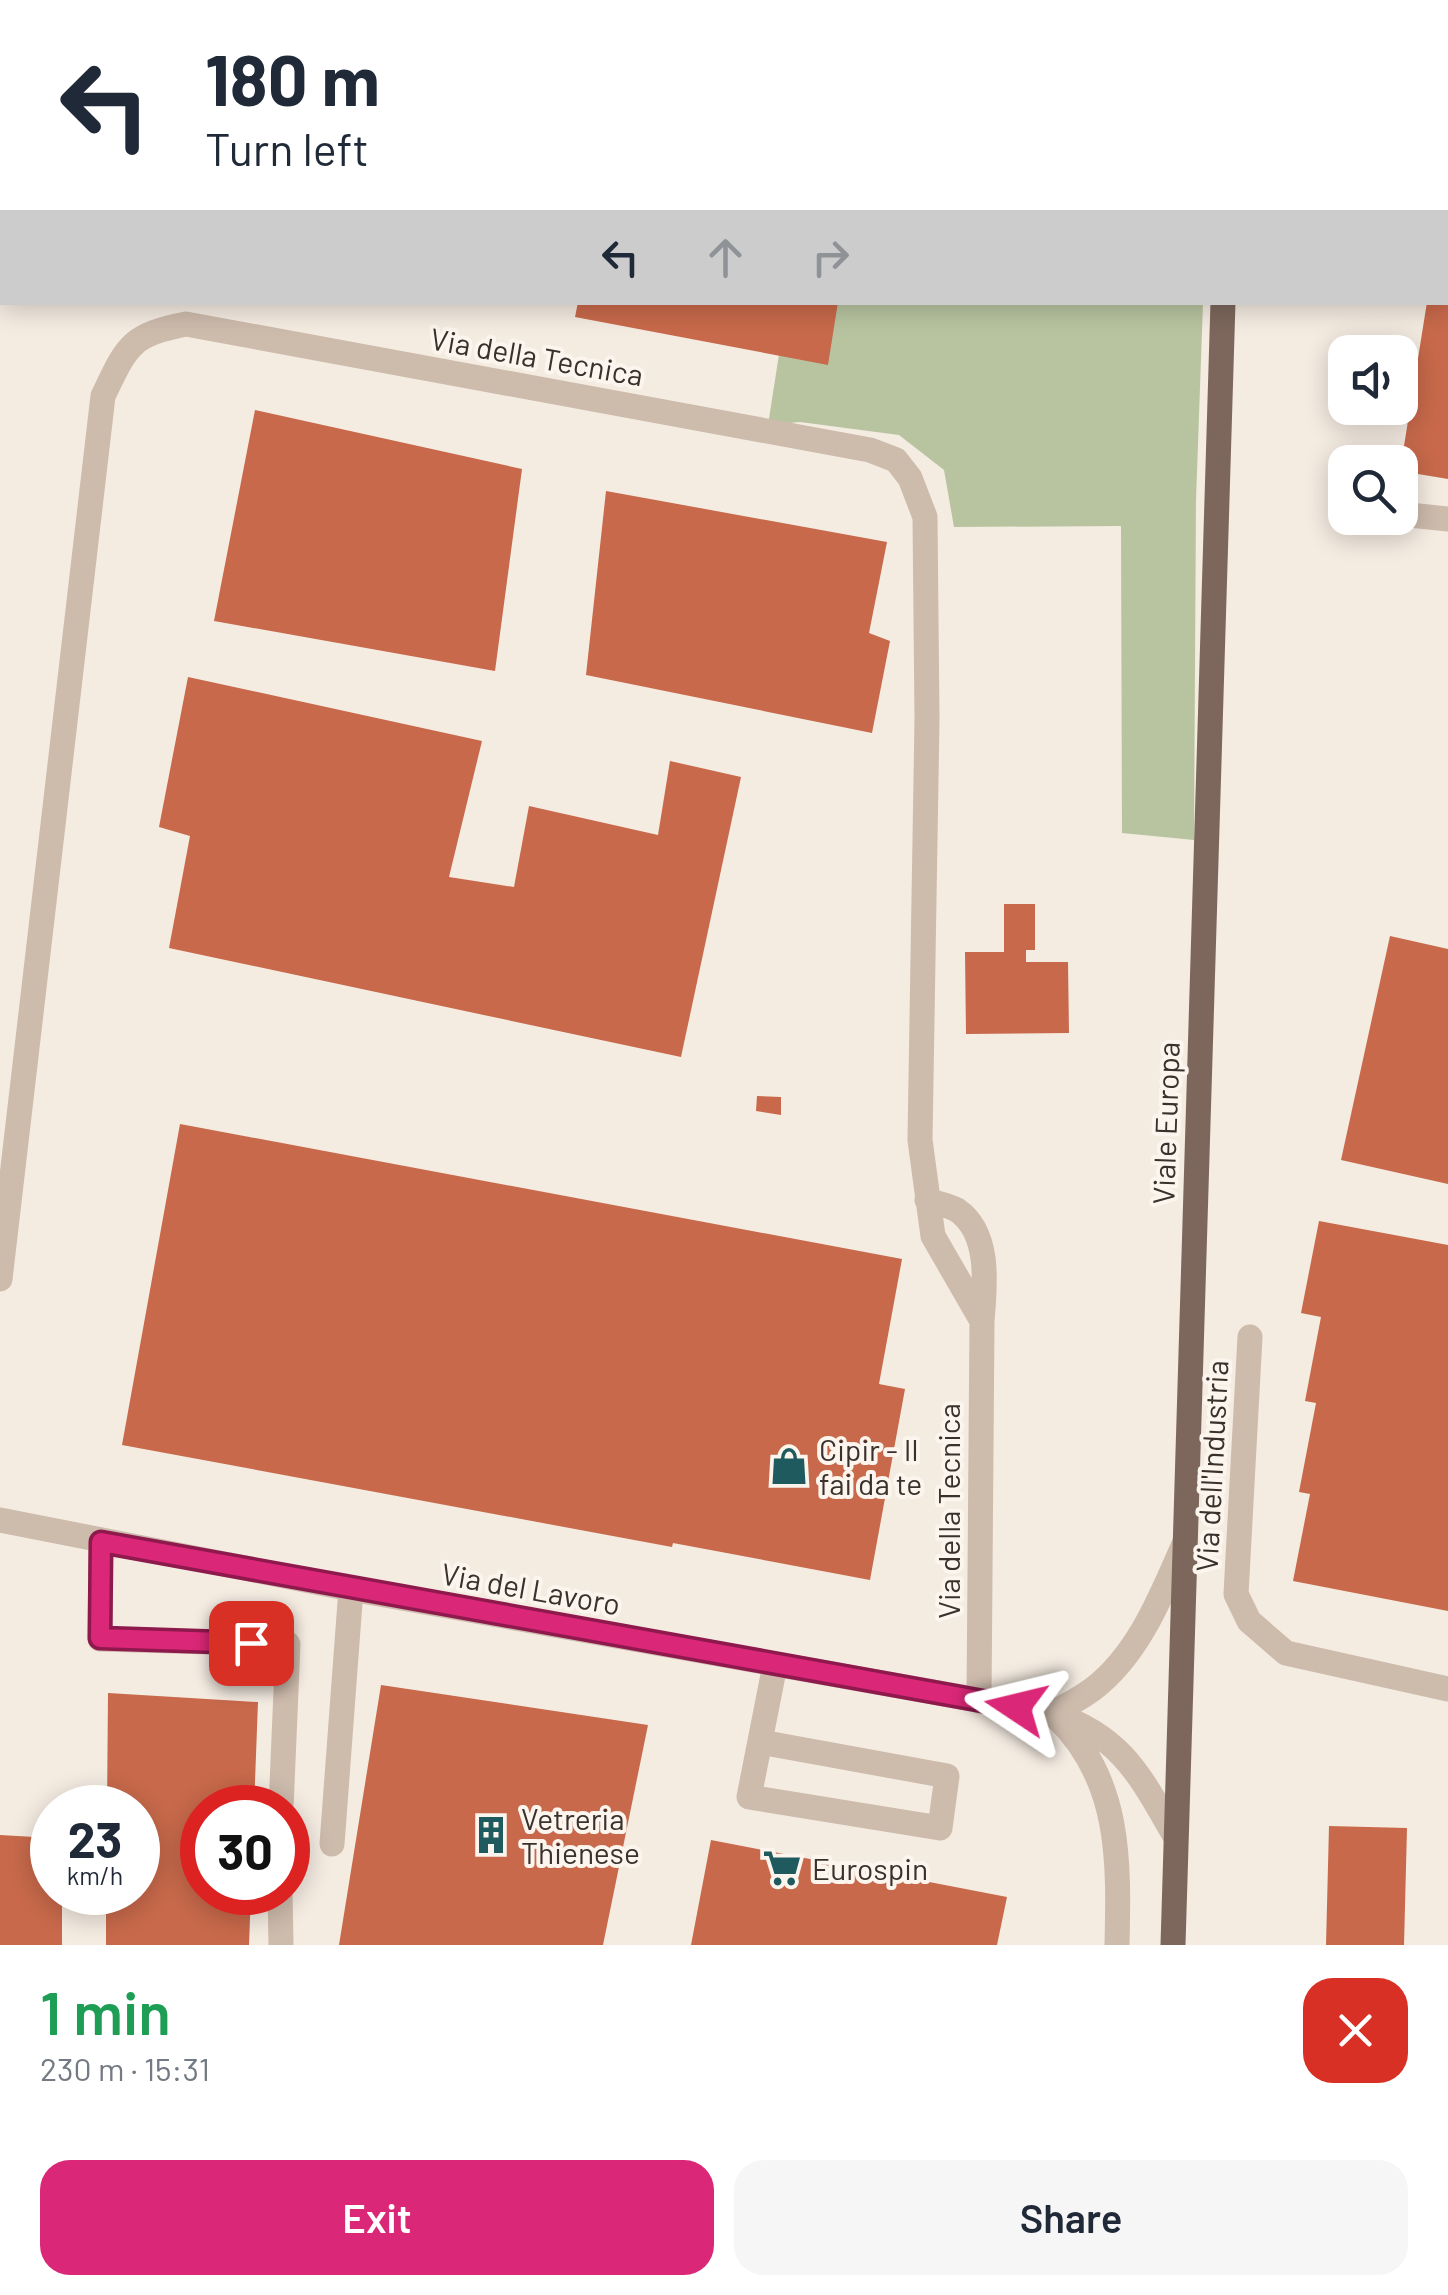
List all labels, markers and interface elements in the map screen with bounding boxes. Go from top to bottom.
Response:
text: 180 m [205,36,380,120]
icon: left [40,40,170,170]
text: Turn left [205,121,369,175]
icon: left [593,230,648,285]
icon: ahead [698,230,753,285]
icon: right [803,230,858,285]
street label: Via della Tecnica [428,320,646,392]
map controls [1328,335,1418,535]
button: sound [1328,335,1418,425]
button: search [1328,445,1418,535]
street label: Viale Europa [1144,1041,1186,1205]
street label: Via dell'Industria [1187,1359,1235,1573]
street label: Via della Tecnica [930,1403,966,1619]
place label: Cipir - Il fai da te [819,1431,922,1501]
shop icon: Cipir - Il fai da te [768,1445,810,1487]
street label: Via del Lavoro [439,1555,623,1621]
pin [209,1601,294,1686]
icon: arrive [224,1616,279,1671]
position arrow [964,1655,1068,1759]
speed limit sign: 30 [180,1785,310,1915]
place label: Vetreria Thienese [521,1800,640,1870]
text: 23 [68,1808,122,1868]
building icon: Vetreria Thienese [470,1814,512,1856]
supermarket icon: Eurospin [761,1847,803,1889]
place label: Eurospin [812,1850,928,1886]
text: km/h [67,1860,123,1890]
text: 1 min [40,1975,171,2047]
button: close [1303,1978,1408,2083]
text: 230 m · 15:31 [40,2049,210,2087]
button: Exit [40,2160,714,2275]
button: Share [734,2160,1408,2275]

